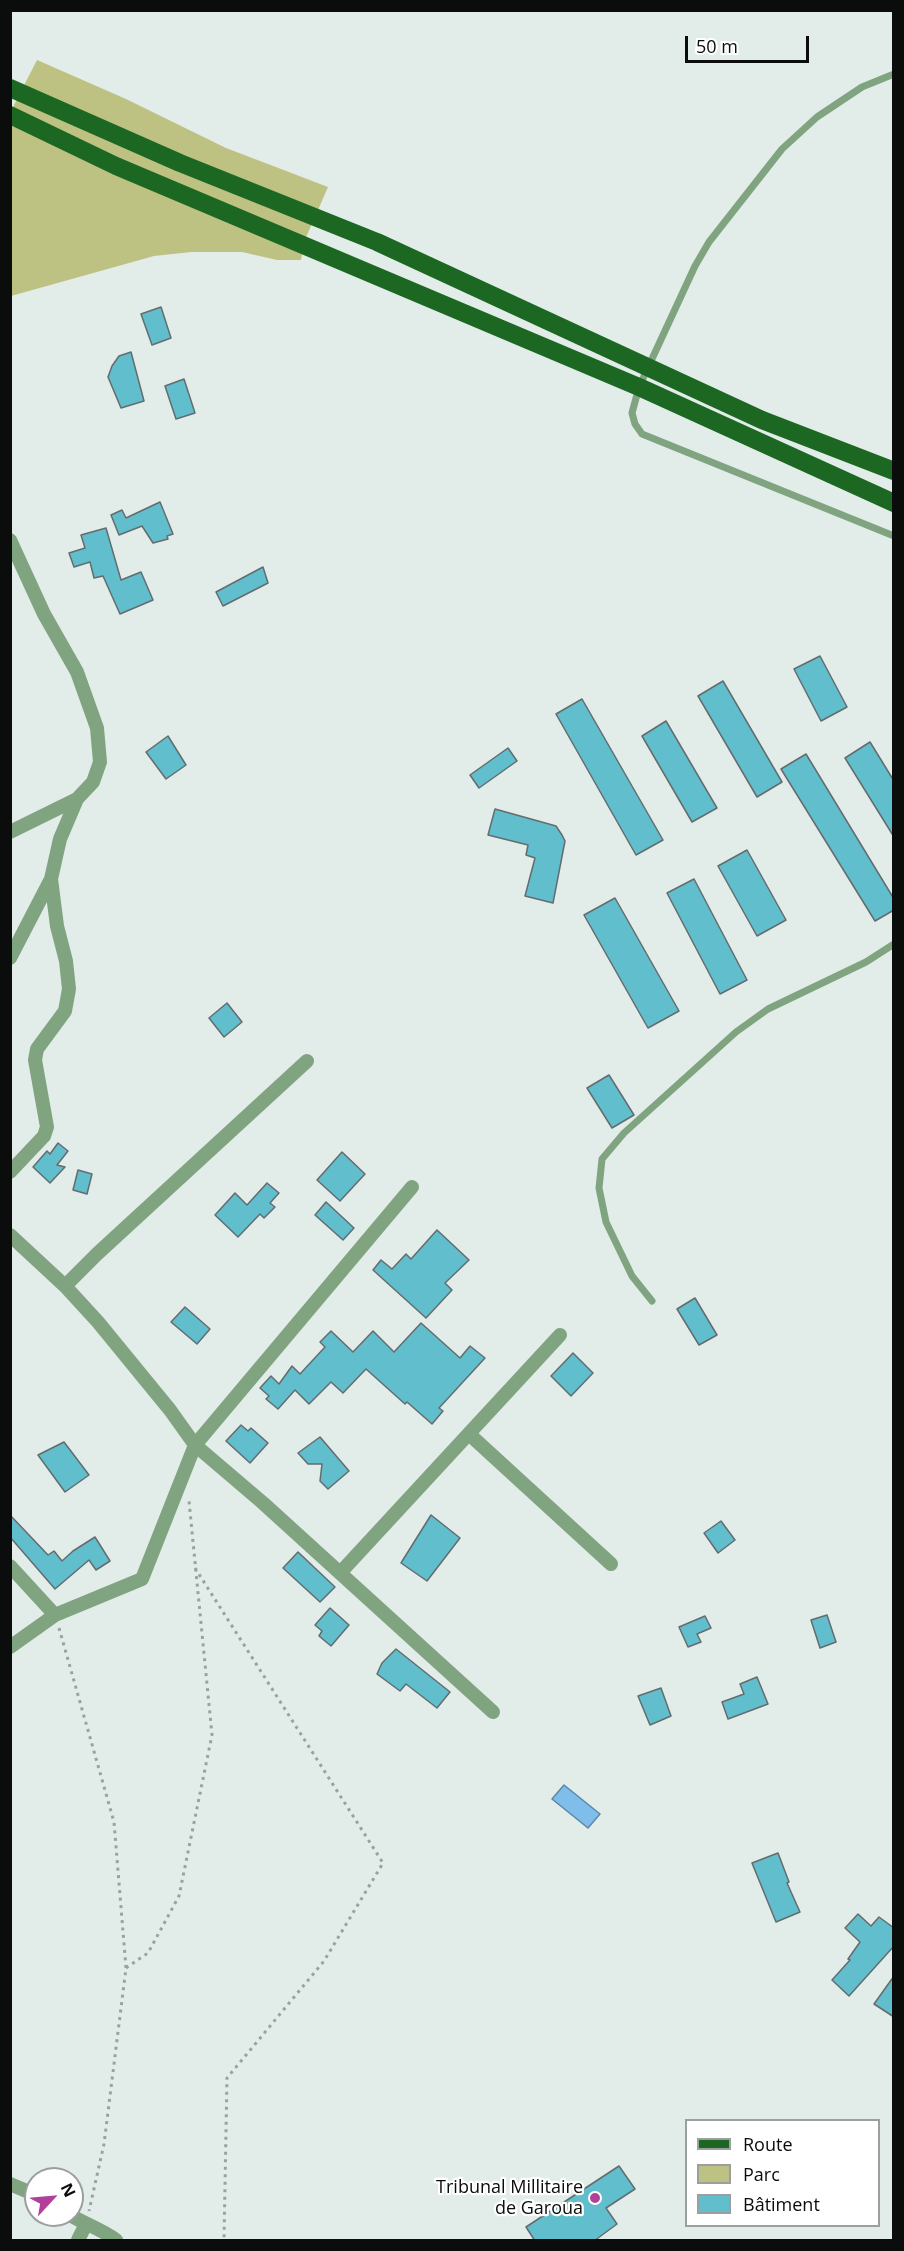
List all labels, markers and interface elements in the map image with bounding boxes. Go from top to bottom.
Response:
scale bar [688,24,812,62]
text: 50 m [696,34,738,58]
legend [685,2119,880,2227]
text: Route [743,2132,793,2156]
text: Parc [743,2162,780,2186]
north arrow [24,2167,84,2227]
place label: Tribunal Millitaire de Garoua [436,2177,583,2220]
text: N [56,2179,81,2201]
marker: Tribunal Millitaire de Garoua [588,2191,602,2205]
text: Bâtiment [743,2192,820,2216]

